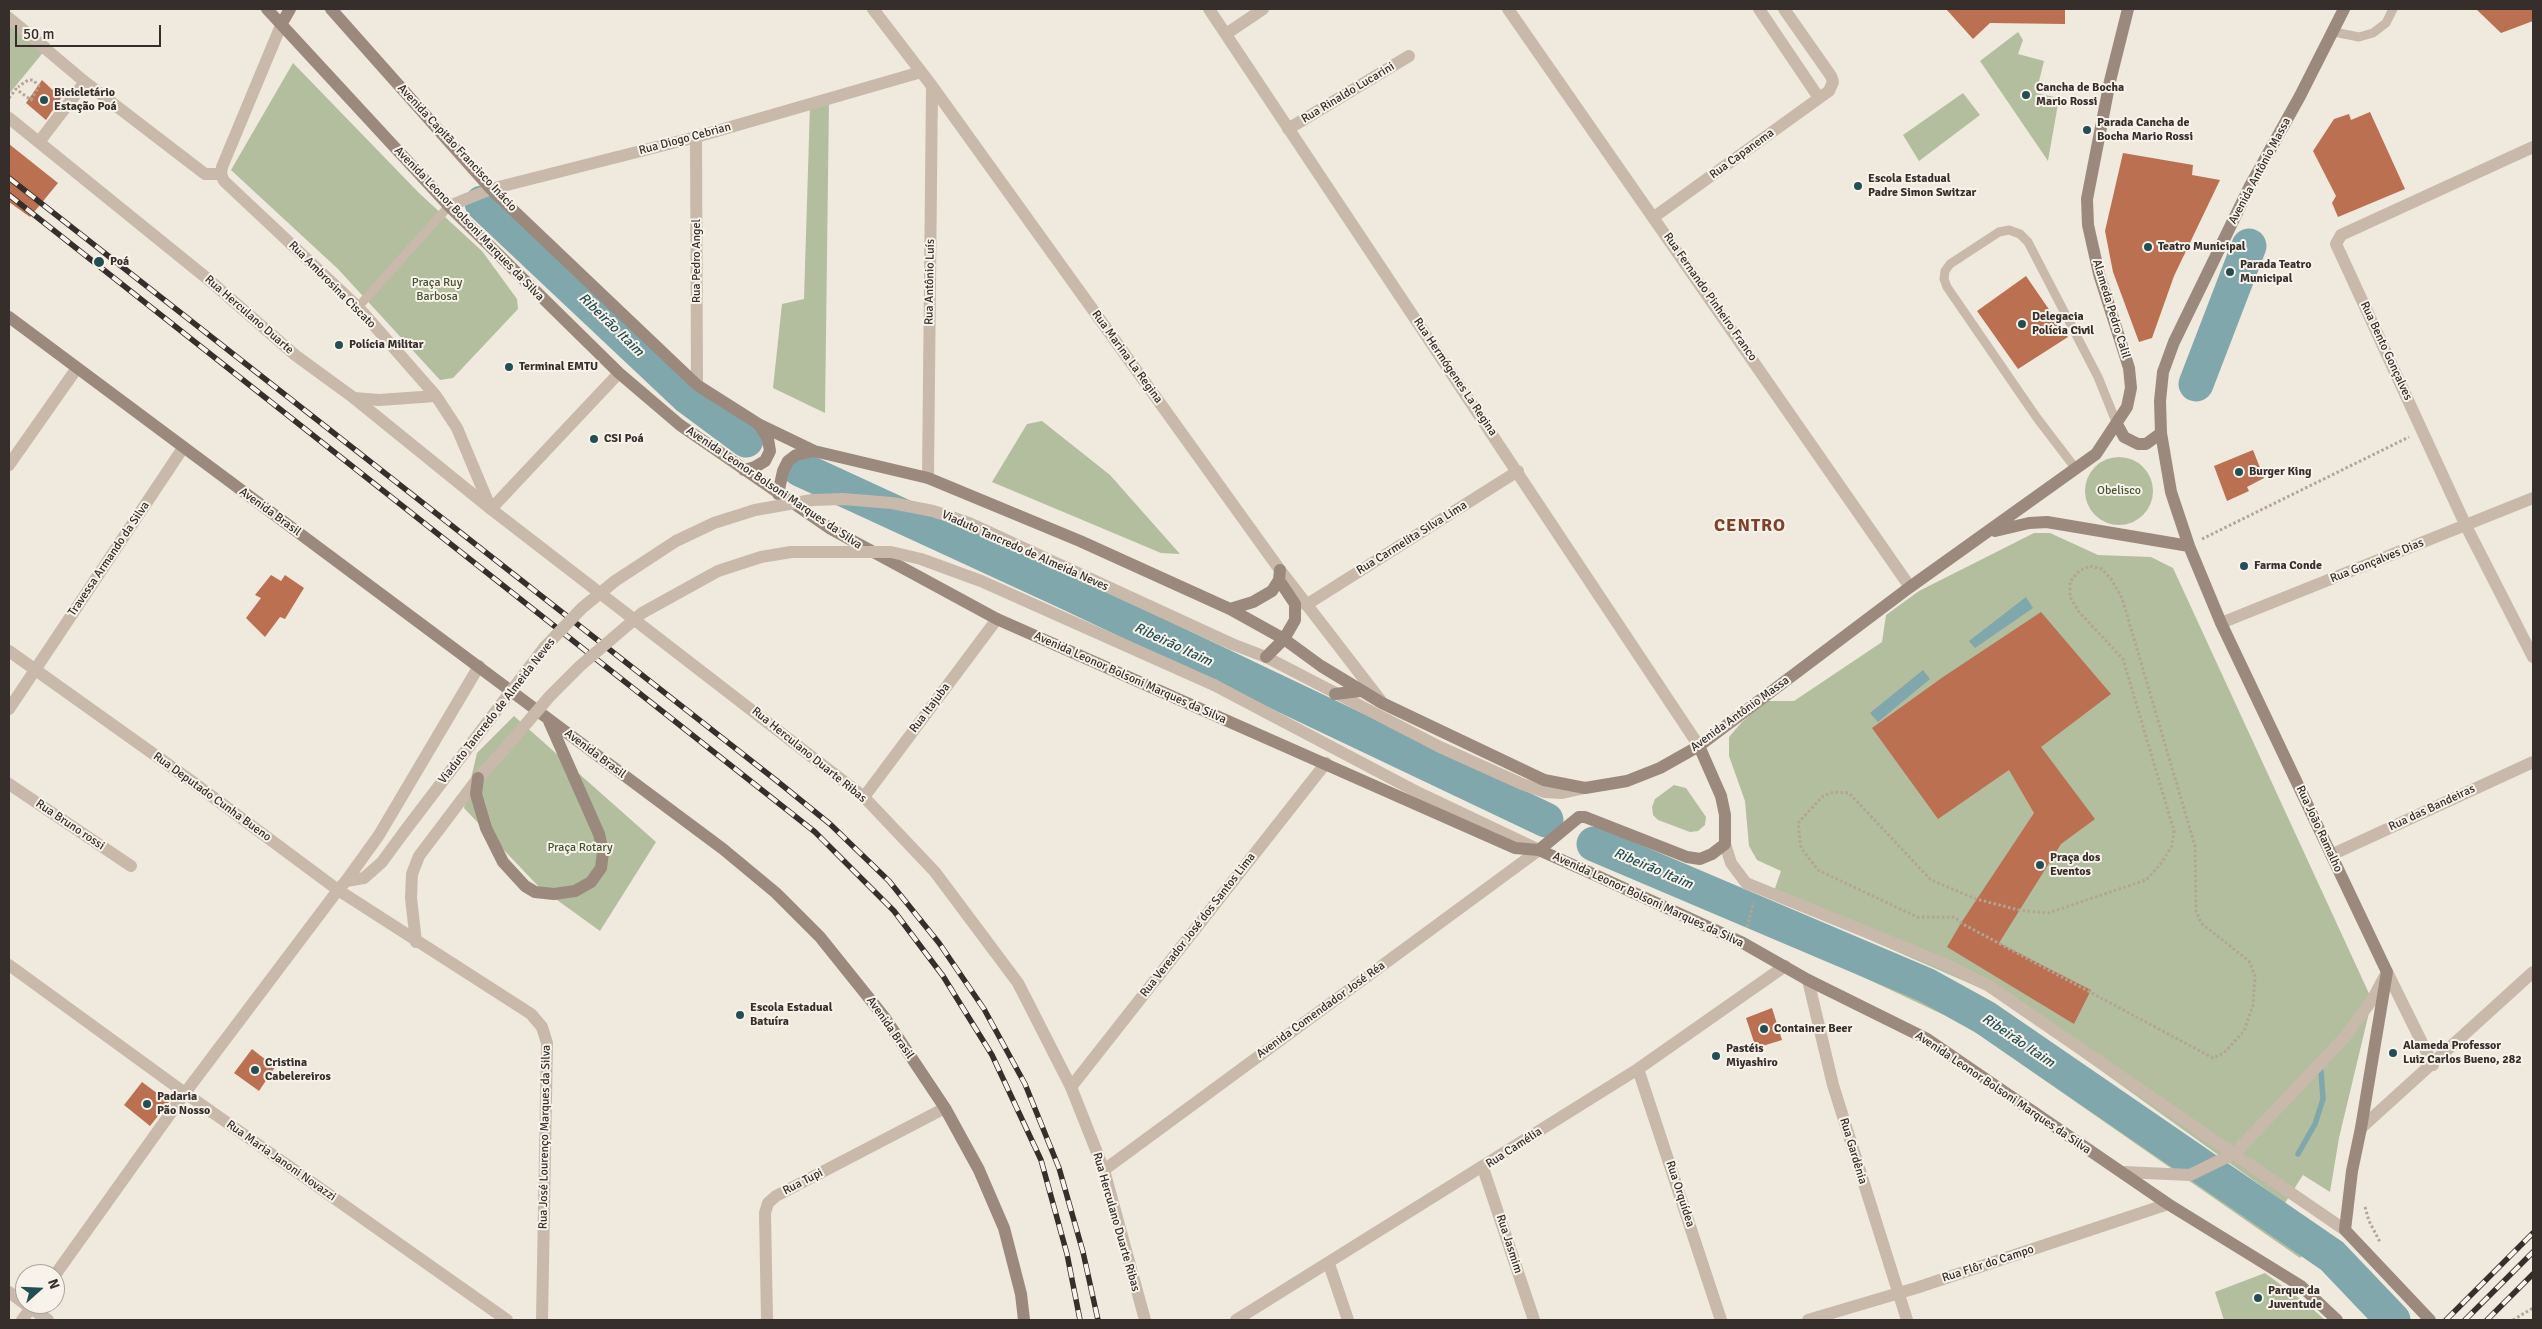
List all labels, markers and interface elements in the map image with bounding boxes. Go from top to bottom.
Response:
scale bar [18,15,164,47]
text: 50 m [23,25,54,43]
street label: Rua Rinaldo Lucarini [1299,60,1397,126]
place label: Cancha de Bocha Mario Rossi [2036,81,2124,109]
street label: Avenida Capitão Francisco Inácio [394,82,520,214]
place label: Bicicletário Estação Poá [54,86,117,114]
marker: Cancha de Bocha Mario Rossi [2020,89,2032,101]
marker: Bicicletário Estação Poá [38,94,50,106]
street label: Avenida Antônio Massa [2226,115,2294,227]
place label: Parada Cancha de Bocha Mario Rossi [2097,116,2193,144]
street label: Rua Diogo Cebrian [637,120,733,158]
marker: Parada Cancha de Bocha Mario Rossi [2081,124,2093,136]
street label: Rua Capanema [1707,126,1777,182]
street label: Avenida Leonor Bolsoni Marques da Silva [391,144,547,304]
place label: Escola Estadual Padre Simon Switzar [1868,172,1976,200]
marker: Escola Estadual Padre Simon Switzar [1852,180,1864,192]
street label: Rua Pedro Angel [690,219,704,303]
street label: Rua Fernando Pinheiro Franco [1660,230,1760,364]
street label: Rua Ambrosina Ciscato [285,238,379,332]
street label: Rua Antônio Luís [922,239,938,325]
place label: Teatro Municipal [2158,240,2246,254]
marker: Teatro Municipal [2142,241,2154,253]
marker: Poá [92,255,106,269]
place label: Poá [110,255,129,269]
street label: Alameda Pedro Calil [2089,258,2133,360]
place label: Parada Teatro Municipal [2240,258,2311,286]
marker: Parada Teatro Municipal [2224,266,2236,278]
street label: Rua Herculano Duarte [202,273,296,357]
park label: Praça Ruy Barbosa [412,276,462,304]
water label: Ribeirão Itaim [575,290,647,360]
street label: Rua Bento Gonçalves [2357,299,2415,403]
street label: Rua Marina La Regina [1088,308,1166,406]
place label: Delegacia Polícia Civil [2032,310,2094,338]
street label: Rua Hermógenes La Regina [1410,315,1500,439]
marker: Delegacia Polícia Civil [2016,318,2028,330]
place label: Polícia Militar [349,338,424,352]
marker: Polícia Militar [333,339,345,351]
place label: Terminal EMTU [519,360,598,374]
marker: Terminal EMTU [503,361,515,373]
street label: Avenida Leonor Bolsoni Marques da Silva [683,424,865,552]
place label: CSI Poá [604,432,644,446]
marker: CSI Poá [588,433,600,445]
place label: Burger King [2249,465,2311,479]
marker: Burger King [2233,466,2245,478]
park label: Obelisco [2097,484,2141,498]
street label: Avenida Brasil [236,485,304,539]
street label: Rua Carmelita Silva Lima [1354,498,1470,578]
street label: Travessa Armando da Silva [65,499,153,619]
street label: Viaduto Tancredo de Almeida Neves [939,508,1111,594]
district label: CENTRO [1713,515,1787,537]
street label: Rua Gonçalves Dias [2328,536,2426,586]
place label: Farma Conde [2254,559,2322,573]
marker: Farma Conde [2238,560,2250,572]
water label: Ribeirão Itaim [1131,620,1215,670]
street label: Avenida Leonor Bolsoni Marques da Silva [1032,629,1228,727]
street label: Viaduto Tancredo de Almeida Neves [436,635,558,787]
street label: Avenida Antônio Massa [1688,673,1792,755]
street label: Rua Itajuba [907,680,953,736]
street label: Rua Herculano Duarte Ribas [749,704,869,806]
street label: Avenida Brasil [562,726,628,782]
street label: Rua Deputado Cunha Bueno [150,749,274,845]
street label: Rua das Bandeiras [2386,782,2478,834]
street label: Rua João Ramalho [2293,783,2345,875]
street label: Rua Bruno rossi [33,797,107,853]
park label: Praça Rotary [547,841,613,855]
water label: Ribeirão Itaim [1611,845,1695,893]
street label: Avenida Leonor Bolsoni Marques da Silva [1550,849,1746,951]
street label: Rua Vereador José dos Santos Lima [1137,850,1259,1000]
place label: Praça dos Eventos [2050,851,2100,879]
marker: Praça dos Eventos [2034,859,2046,871]
street label: Avenida Comendador José Réa [1254,958,1388,1062]
street label: Avenida Brasil [863,994,917,1062]
place label: Escola Estadual Batuíra [750,1001,832,1029]
marker: Escola Estadual Batuíra [734,1009,746,1021]
water label: Ribeirão Itaim [1979,1011,2057,1071]
place label: Container Beer [1774,1022,1852,1036]
marker: Container Beer [1758,1023,1770,1035]
street label: Avenida Leonor Bolsoni Marques da Silva [1912,1029,2094,1157]
place label: Alameda Professor Luiz Carlos Bueno, 282 [2403,1039,2522,1067]
place label: Pastéis Miyashiro [1726,1042,1778,1070]
street label: Rua José Lourenço Marques da Silva [536,1045,554,1229]
marker: Alameda Professor Luiz Carlos Bueno, 282 [2387,1047,2399,1059]
marker: Pastéis Miyashiro [1710,1050,1722,1062]
place label: Cristina Cabelereiros [265,1056,331,1084]
marker: Cristina Cabelereiros [249,1064,261,1076]
place label: Padaria Pão Nosso [157,1090,210,1118]
marker: Padaria Pão Nosso [141,1098,153,1110]
street label: Rua Gardênia [1836,1116,1870,1186]
street label: Rua Maria Janoni Novazzi [223,1118,339,1204]
street label: Rua Camélia [1483,1125,1545,1171]
street label: Rua Herculano Duarte Ribas [1089,1151,1143,1293]
street label: Rua Orquídea [1662,1159,1698,1229]
street label: Rua Tupi [780,1166,826,1198]
street label: Rua Jasmim [1493,1213,1525,1275]
street label: Rua Flôr do Campo [1940,1242,2036,1286]
north arrow [15,1264,65,1314]
text: N [44,1277,63,1292]
place label: Parque da Juventude [2268,1284,2322,1312]
marker: Parque da Juventude [2252,1292,2264,1304]

